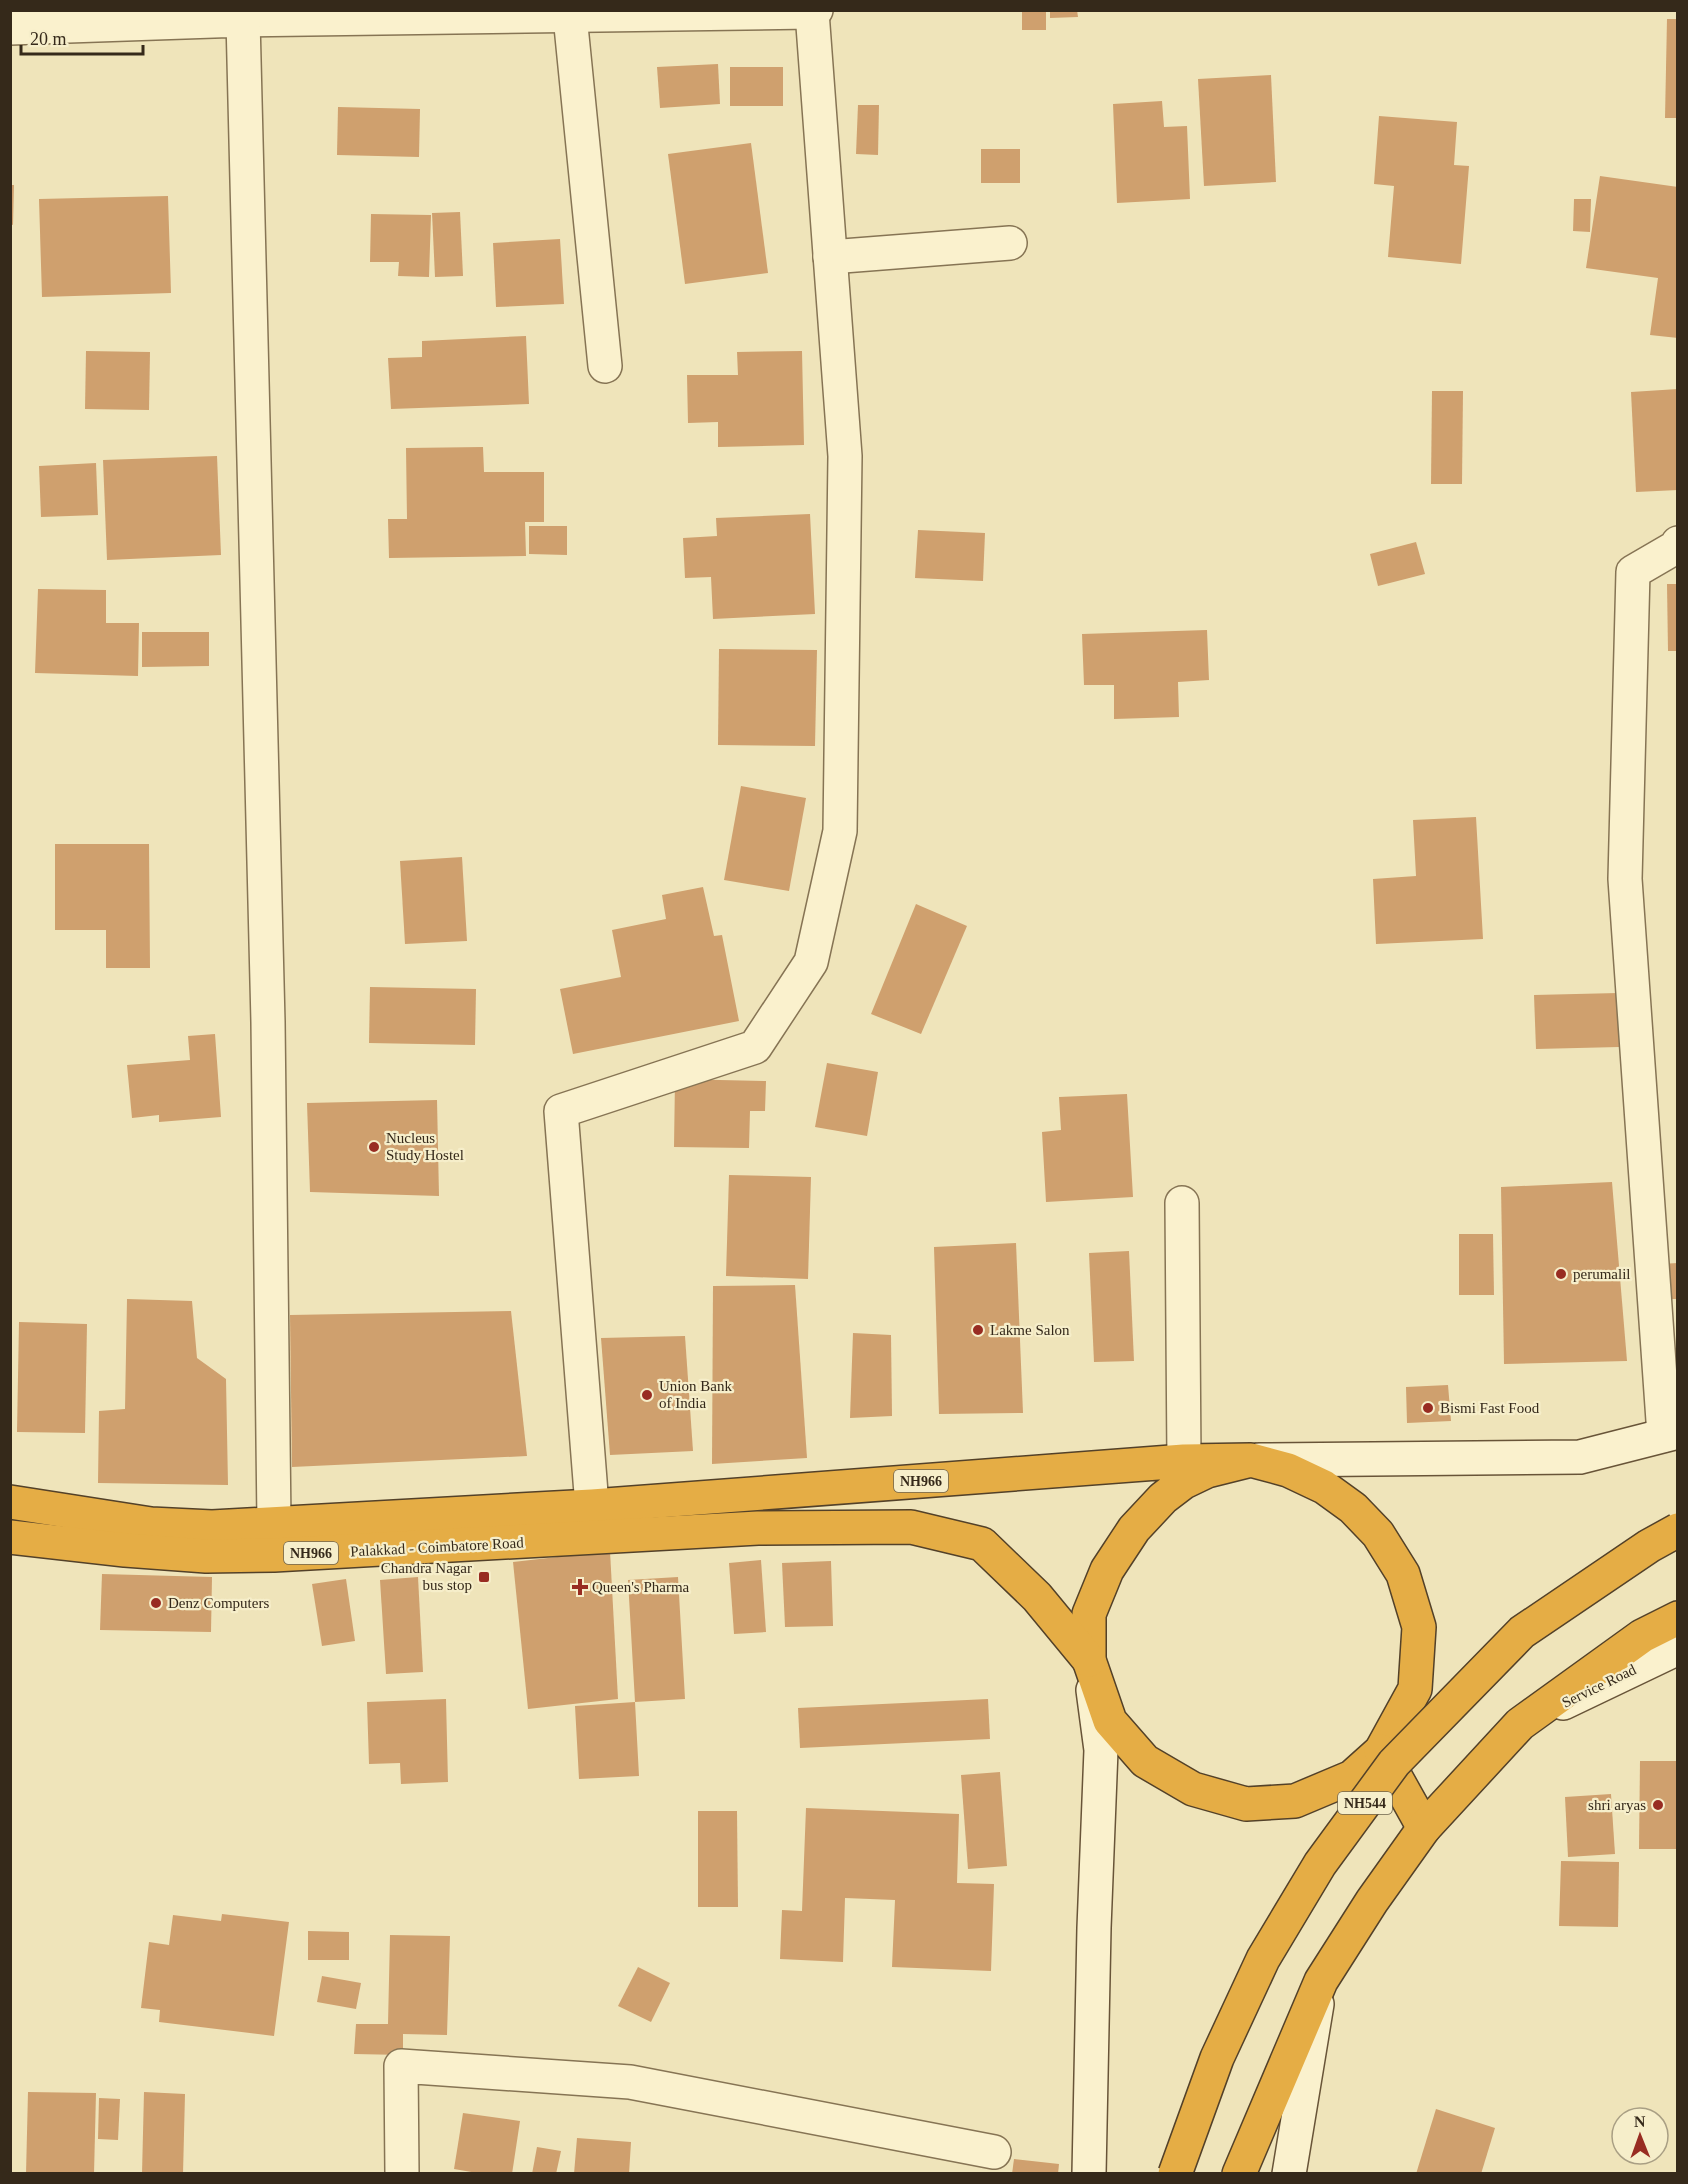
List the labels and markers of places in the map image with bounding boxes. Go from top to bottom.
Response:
place label: Nucleus Study Hostel [386,1130,464,1163]
marker: Nucleus Study Hostel [367,1140,381,1154]
place label: perumalil [1573,1266,1630,1282]
marker: perumalil [1554,1267,1568,1281]
place label: Lakme Salon [990,1322,1070,1338]
marker: Lakme Salon [971,1323,985,1337]
place label: Union Bank of India [659,1378,732,1411]
marker: Union Bank of India [640,1388,654,1402]
place label: Bismi Fast Food [1440,1400,1540,1416]
marker: Bismi Fast Food [1421,1401,1435,1415]
place label: Chandra Nagar bus stop [381,1560,472,1593]
marker: Chandra Nagar bus stop [477,1570,491,1584]
place label: Queen's Pharma [592,1579,690,1595]
marker: Queen's Pharma [573,1580,587,1594]
place label: Denz Computers [168,1595,269,1611]
marker: Denz Computers [149,1596,163,1610]
place label: shri aryas [1588,1797,1646,1813]
marker: shri aryas [1651,1798,1665,1812]

